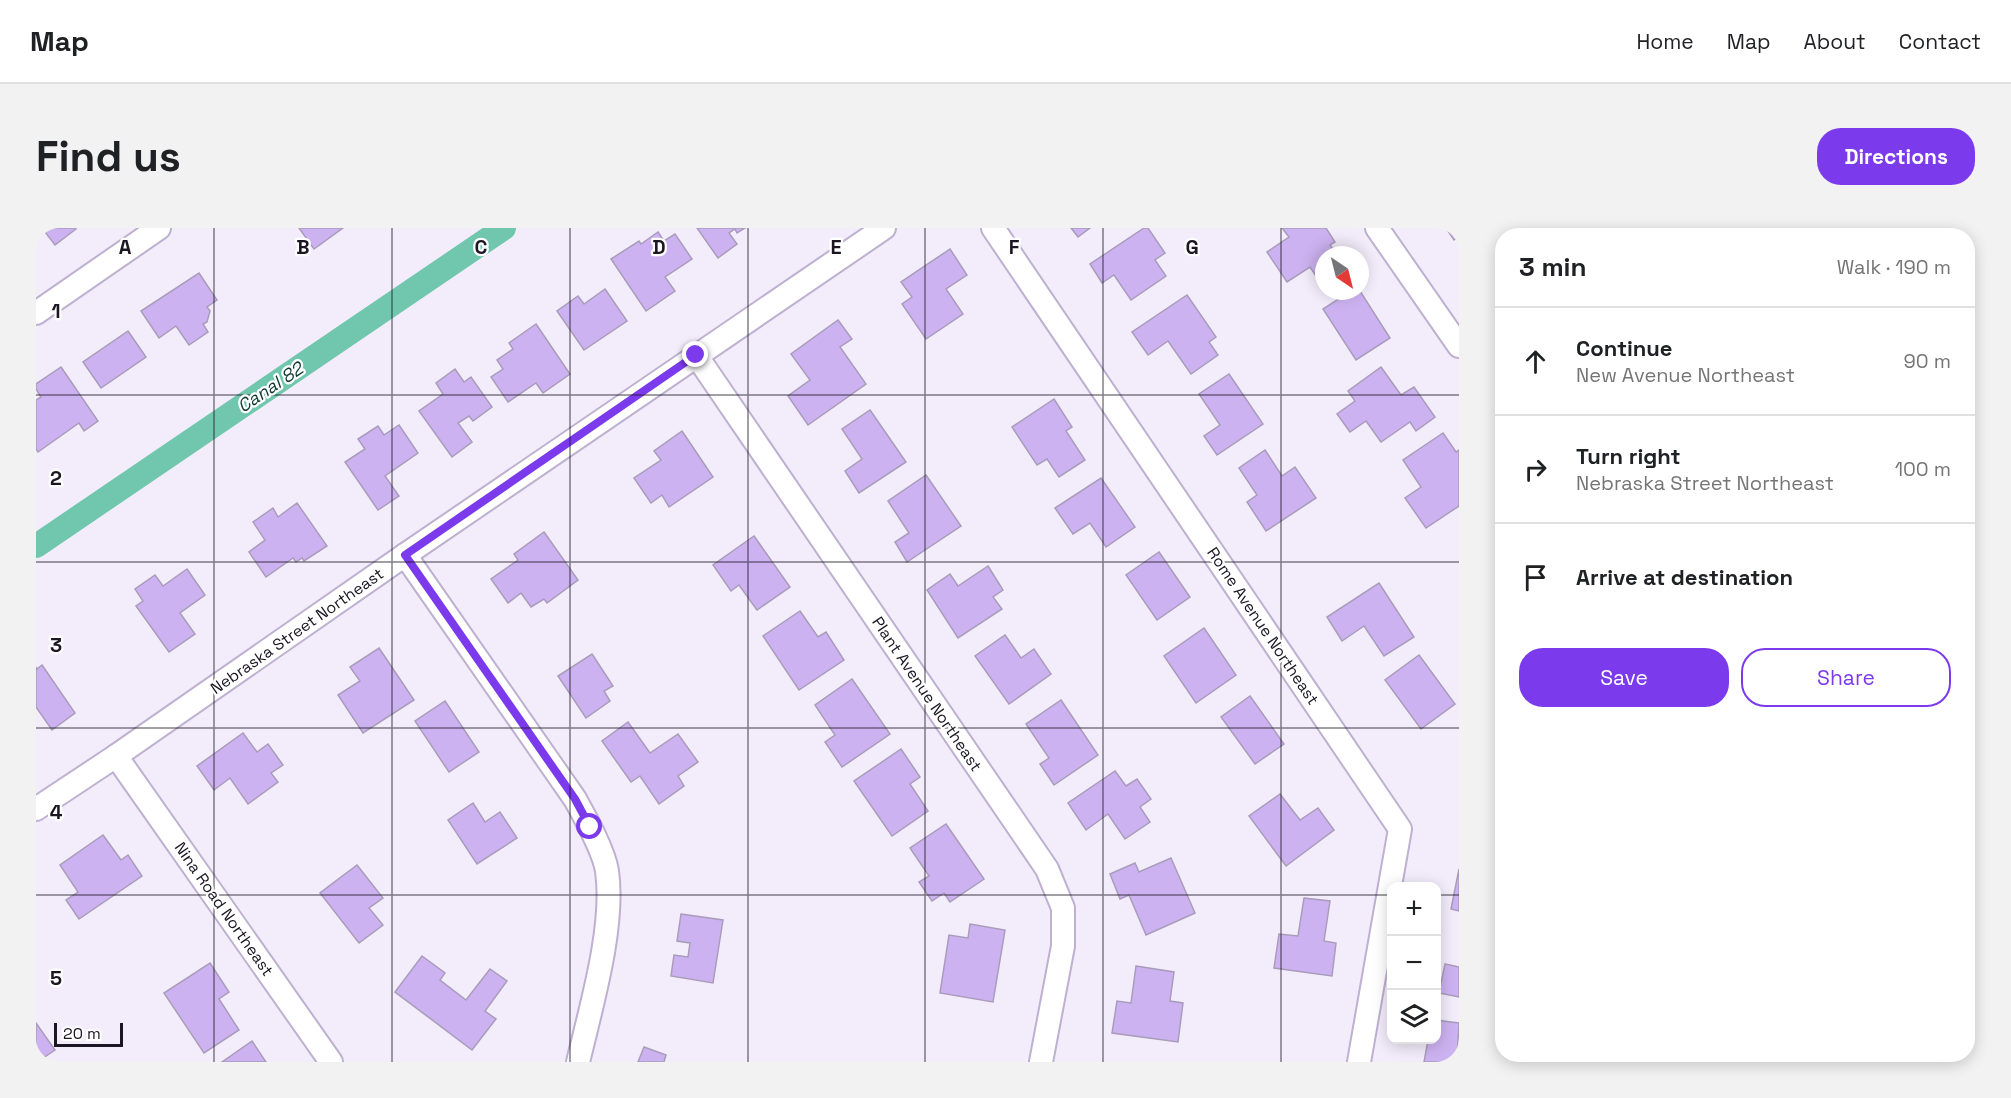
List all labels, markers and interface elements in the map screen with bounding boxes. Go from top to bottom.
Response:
text: Map [30,23,89,59]
text: Home [1636,28,1694,55]
text: Map [1727,28,1771,55]
text: About [1804,28,1866,55]
text: Contact [1899,28,1981,55]
button: Directions [1817,128,1975,185]
text: Find us [36,130,181,183]
text: A [119,234,132,260]
text: B [296,234,310,260]
text: C [475,234,488,260]
text: D [652,234,666,260]
text: E [830,234,842,260]
text: F [1009,234,1020,260]
text: G [1185,234,1199,260]
north arrow [1315,246,1369,300]
text: 3 min [1519,250,1587,284]
text: Walk · 190 m [1837,254,1951,280]
text: 1 [51,298,61,324]
text: Continue [1576,334,1672,362]
route end [682,341,708,367]
icon: ahead [1519,345,1552,378]
text: 90 m [1904,348,1951,374]
water label: Canal 82 [233,355,309,417]
text: New Avenue Northeast [1576,362,1795,388]
text: Turn right [1576,442,1681,470]
icon: right [1519,453,1552,486]
text: 100 m [1895,456,1951,482]
text: 2 [50,465,62,491]
text: Nebraska Street Northeast [1576,470,1834,496]
street label: Rome Avenue Northeast [1202,543,1324,709]
icon: arrive [1519,561,1552,594]
street label: Nebraska Street Northeast [206,563,388,699]
text: Arrive at destination [1576,563,1793,591]
street label: Plant Avenue Northeast [867,613,987,775]
text: 3 [50,632,62,658]
button: Save [1519,648,1729,707]
button: Share [1741,648,1951,707]
text: 4 [50,799,63,825]
route start [576,813,602,839]
street label: Nina Road Northeast [170,838,278,980]
map controls [1387,882,1441,1044]
button: + [1387,882,1441,936]
button: − [1387,936,1441,990]
text: 5 [50,965,62,991]
button: layers [1387,990,1441,1044]
scale bar [54,1020,123,1048]
text: 20 m [63,1023,101,1044]

